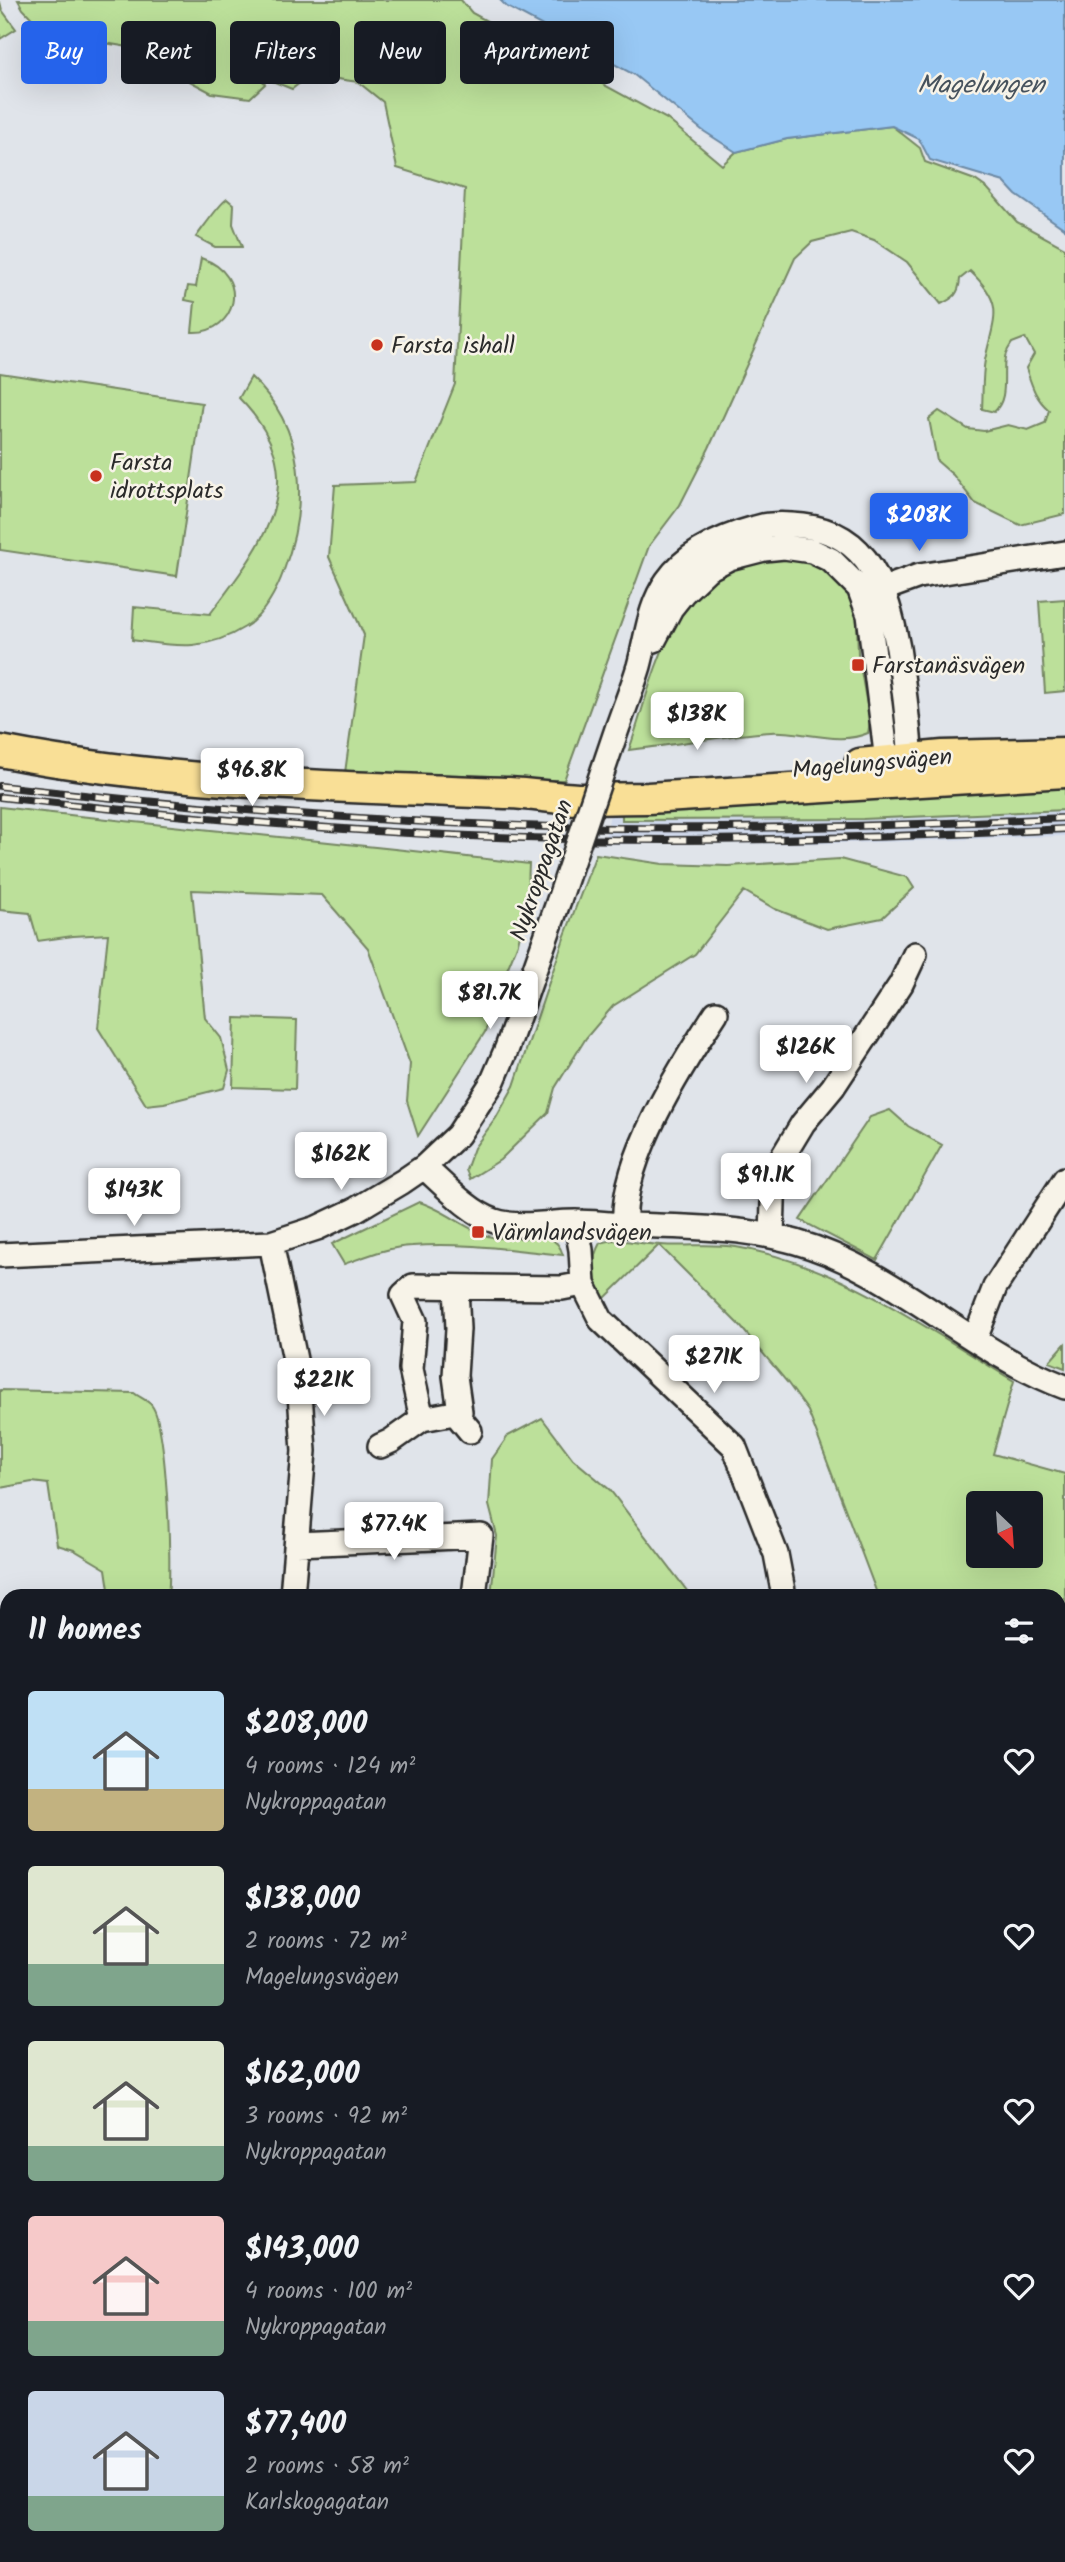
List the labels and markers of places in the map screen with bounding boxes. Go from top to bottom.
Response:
place label: Farsta ishall [391,327,515,366]
marker: Farsta ishall [369,337,385,353]
place label: Farsta idrottsplats [110,444,223,511]
marker: Farsta idrottsplats [88,468,104,484]
pin: $208K [870,494,968,553]
place label: Farstanäsvägen [872,647,1025,686]
marker: Farstanäsvägen [850,657,866,673]
pin: $138K [648,692,746,752]
pin: $96.8K [195,748,309,808]
pin: $81.7K [433,972,547,1031]
pin: $126K [757,1026,855,1085]
pin: $162K [292,1132,390,1192]
pin: $91.1K [709,1154,823,1213]
pin: $143K [85,1168,183,1228]
place label: Värmlandsvägen [492,1214,652,1253]
marker: Värmlandsvägen [470,1224,486,1240]
pin: $271K [665,1336,763,1395]
pin: $221K [275,1358,373,1418]
pin: $77.4K [337,1502,451,1562]

